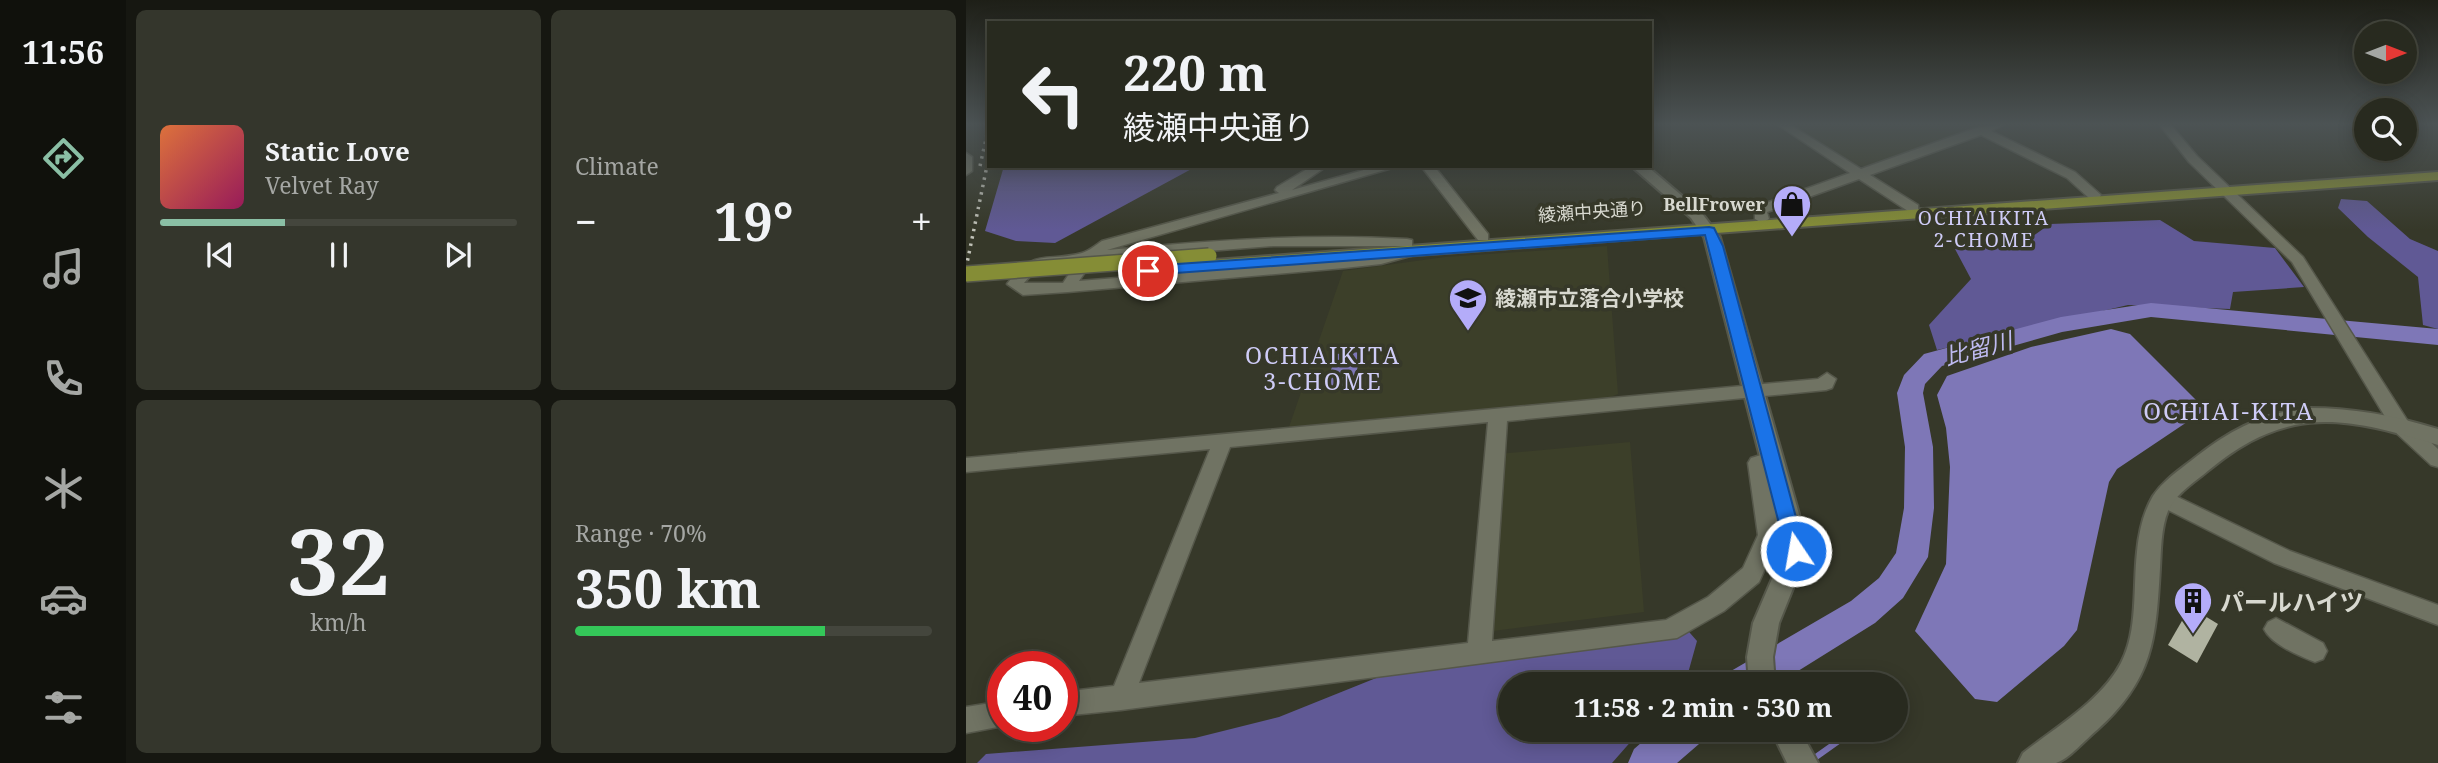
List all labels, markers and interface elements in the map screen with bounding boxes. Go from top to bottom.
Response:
north arrow [2354,21,2417,84]
map controls [2354,21,2417,161]
text: 11:56 [22,30,104,73]
text: 220 m [1123,39,1267,105]
icon: left [1008,49,1099,140]
button: search [2354,98,2417,161]
text: 綾瀬中央通り [1123,105,1315,148]
text: Static Love [265,133,410,169]
icon: directions [39,134,88,183]
text: Climate [575,150,659,182]
text: Velvet Ray [265,169,379,201]
shop icon: BellFrower [1771,183,1813,238]
text: 19° [714,185,794,256]
place label: BellFrower [1663,192,1766,216]
text: − [575,195,597,247]
text: + [911,195,932,247]
street label: 綾瀬中央通り [1537,195,1647,227]
district label: OCHIAIKITA 2-CHOME [1918,205,2050,253]
icon: previous [201,236,239,274]
icon: pause [320,236,358,274]
icon: next [439,236,477,274]
pin [1118,241,1178,301]
icon: music [39,244,88,293]
icon: arrive [1129,252,1167,290]
school or university icon: 綾瀬市立落合小学校 [1447,277,1489,332]
place label: 綾瀬市立落合小学校 [1495,284,1684,312]
water label: 比留川 [1941,323,2018,372]
district label: OCHIAIKITA 3-CHOME [1245,339,1401,397]
icon: phone [39,354,88,403]
district label: OCHIAI-KITA [2143,394,2315,427]
icon: climate [39,464,88,513]
text: 32 [287,498,390,622]
position arrow [1759,514,1833,588]
text: Range · 70% [575,517,707,549]
text: 350 km [575,552,761,623]
icon: car [39,574,88,623]
building icon: パールハイツ [2172,580,2214,635]
place label: パールハイツ [2220,585,2364,618]
text: km/h [310,606,367,638]
speed limit sign: 40 [987,651,1078,742]
icon: filters [39,683,88,732]
text: 11:58 · 2 min · 530 m [1573,689,1833,725]

